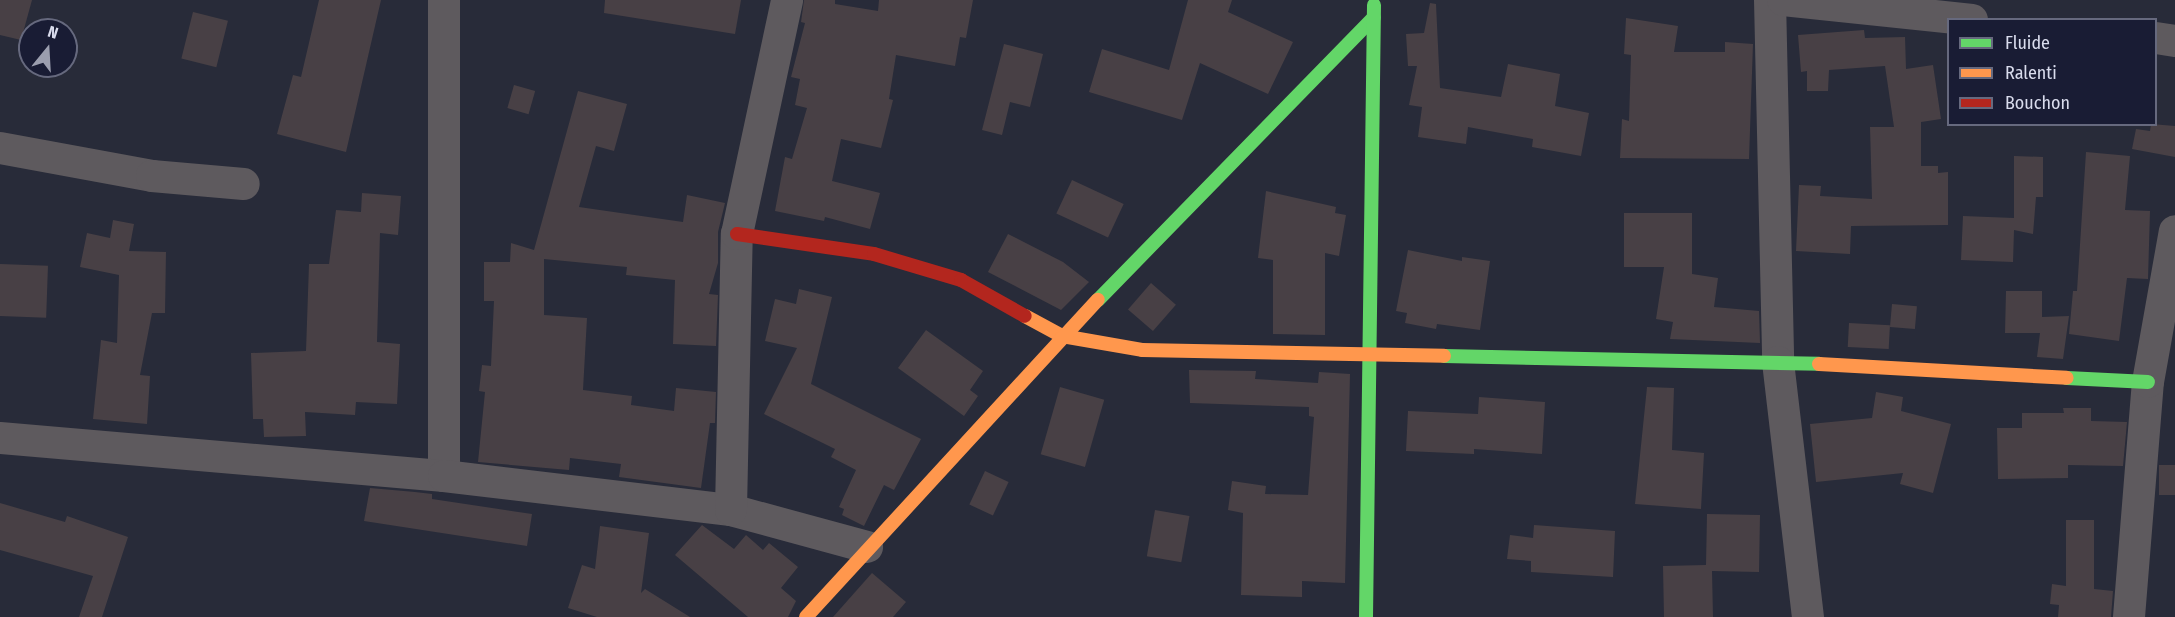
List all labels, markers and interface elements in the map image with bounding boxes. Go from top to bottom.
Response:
north arrow [18,18,78,78]
legend [1947,18,2157,126]
text: N [46,22,61,43]
text: Fluide [2005,32,2050,54]
text: Ralenti [2005,62,2057,84]
text: Bouchon [2005,92,2070,114]

